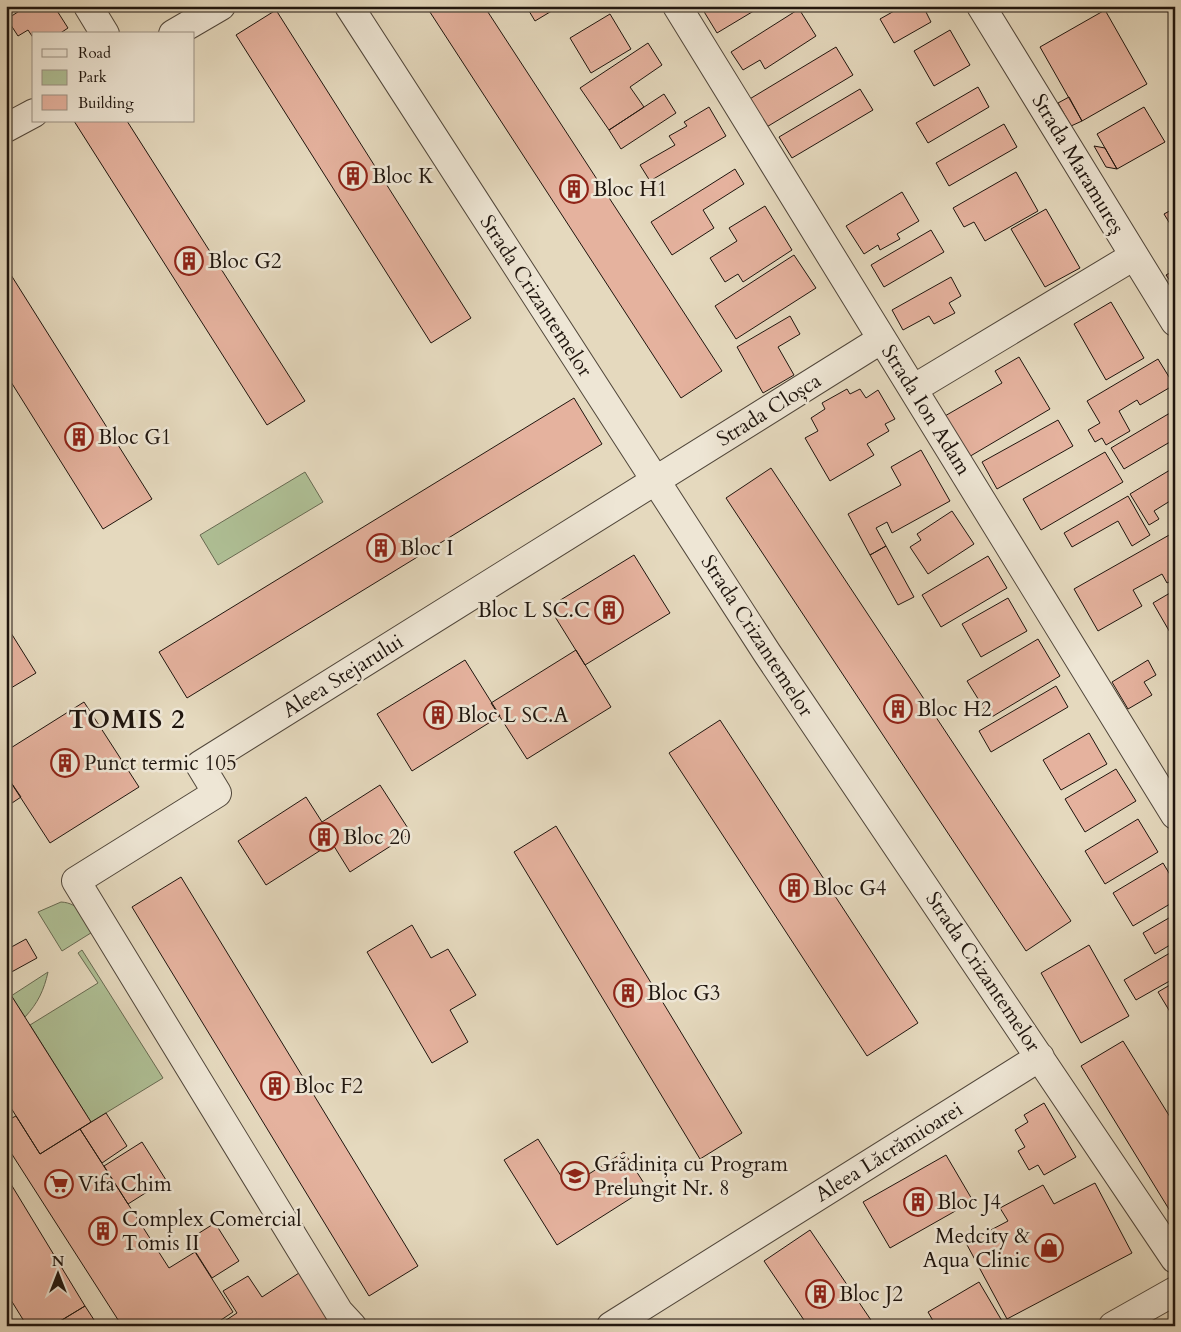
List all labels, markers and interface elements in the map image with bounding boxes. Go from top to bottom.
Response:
legend [32,32,195,122]
text: Road [78,43,111,63]
text: Park [78,67,107,87]
street label: Strada Maramureș [1025,88,1131,240]
text: Building [78,93,134,113]
building icon: Bloc K [338,161,368,191]
place label: Bloc K [372,162,434,191]
building icon: Bloc H1 [559,174,589,204]
place label: Bloc H1 [593,175,668,204]
street label: Strada Crizantemelor [473,209,599,383]
building icon: Bloc G2 [174,246,204,276]
place label: Bloc G2 [208,247,282,276]
street label: Strada Ion Adam [874,339,978,481]
street label: Strada Cloșca [711,366,827,454]
building icon: Bloc G1 [64,422,94,452]
place label: Bloc G1 [98,423,172,452]
building icon: Bloc I [366,533,396,563]
place label: Bloc I [400,534,453,563]
street label: Strada Crizantemelor [694,549,820,723]
building icon: Bloc L SC.C [594,595,624,625]
place label: Bloc L SC.C [478,596,590,625]
street label: Aleea Stejarului [277,627,409,725]
building icon: Bloc H2 [883,694,913,724]
place label: Bloc H2 [917,695,992,724]
building icon: Bloc L SC.A [423,700,453,730]
place label: Bloc L SC.A [457,701,568,730]
district label: TOMIS 2 [68,702,186,737]
building icon: Punct termic 105 [50,748,80,778]
place label: Punct termic 105 [84,749,237,778]
building icon: Bloc 20 [309,822,339,852]
place label: Bloc 20 [343,823,411,852]
building icon: Bloc G4 [779,873,809,903]
place label: Bloc G4 [813,874,887,903]
street label: Strada Crizantemelor [919,886,1048,1058]
building icon: Bloc G3 [613,978,643,1008]
place label: Bloc G3 [647,979,721,1008]
building icon: Bloc F2 [260,1071,290,1101]
place label: Bloc F2 [294,1072,363,1101]
street label: Aleea Lăcrămioarei [810,1095,968,1209]
place label: Grădinița cu Program Prelungit Nr. 8 [594,1150,788,1203]
school or university icon: Grădinița cu Program Prelungit Nr. 8 [560,1161,590,1191]
supermarket icon: Vifa Chim [44,1169,74,1199]
place label: Vifa Chim [78,1170,172,1199]
building icon: Bloc J4 [903,1187,933,1217]
place label: Bloc J4 [937,1188,1001,1217]
place label: Complex Comercial Tomis II [122,1205,302,1258]
building icon: Complex Comercial Tomis II [88,1216,118,1246]
place label: Medcity & Aqua Clinic [923,1222,1030,1275]
shop icon: Medcity & Aqua Clinic [1034,1233,1064,1263]
north arrow [32,1250,82,1300]
text: N [52,1252,64,1271]
building icon: Bloc J2 [805,1279,835,1309]
place label: Bloc J2 [839,1280,903,1309]

